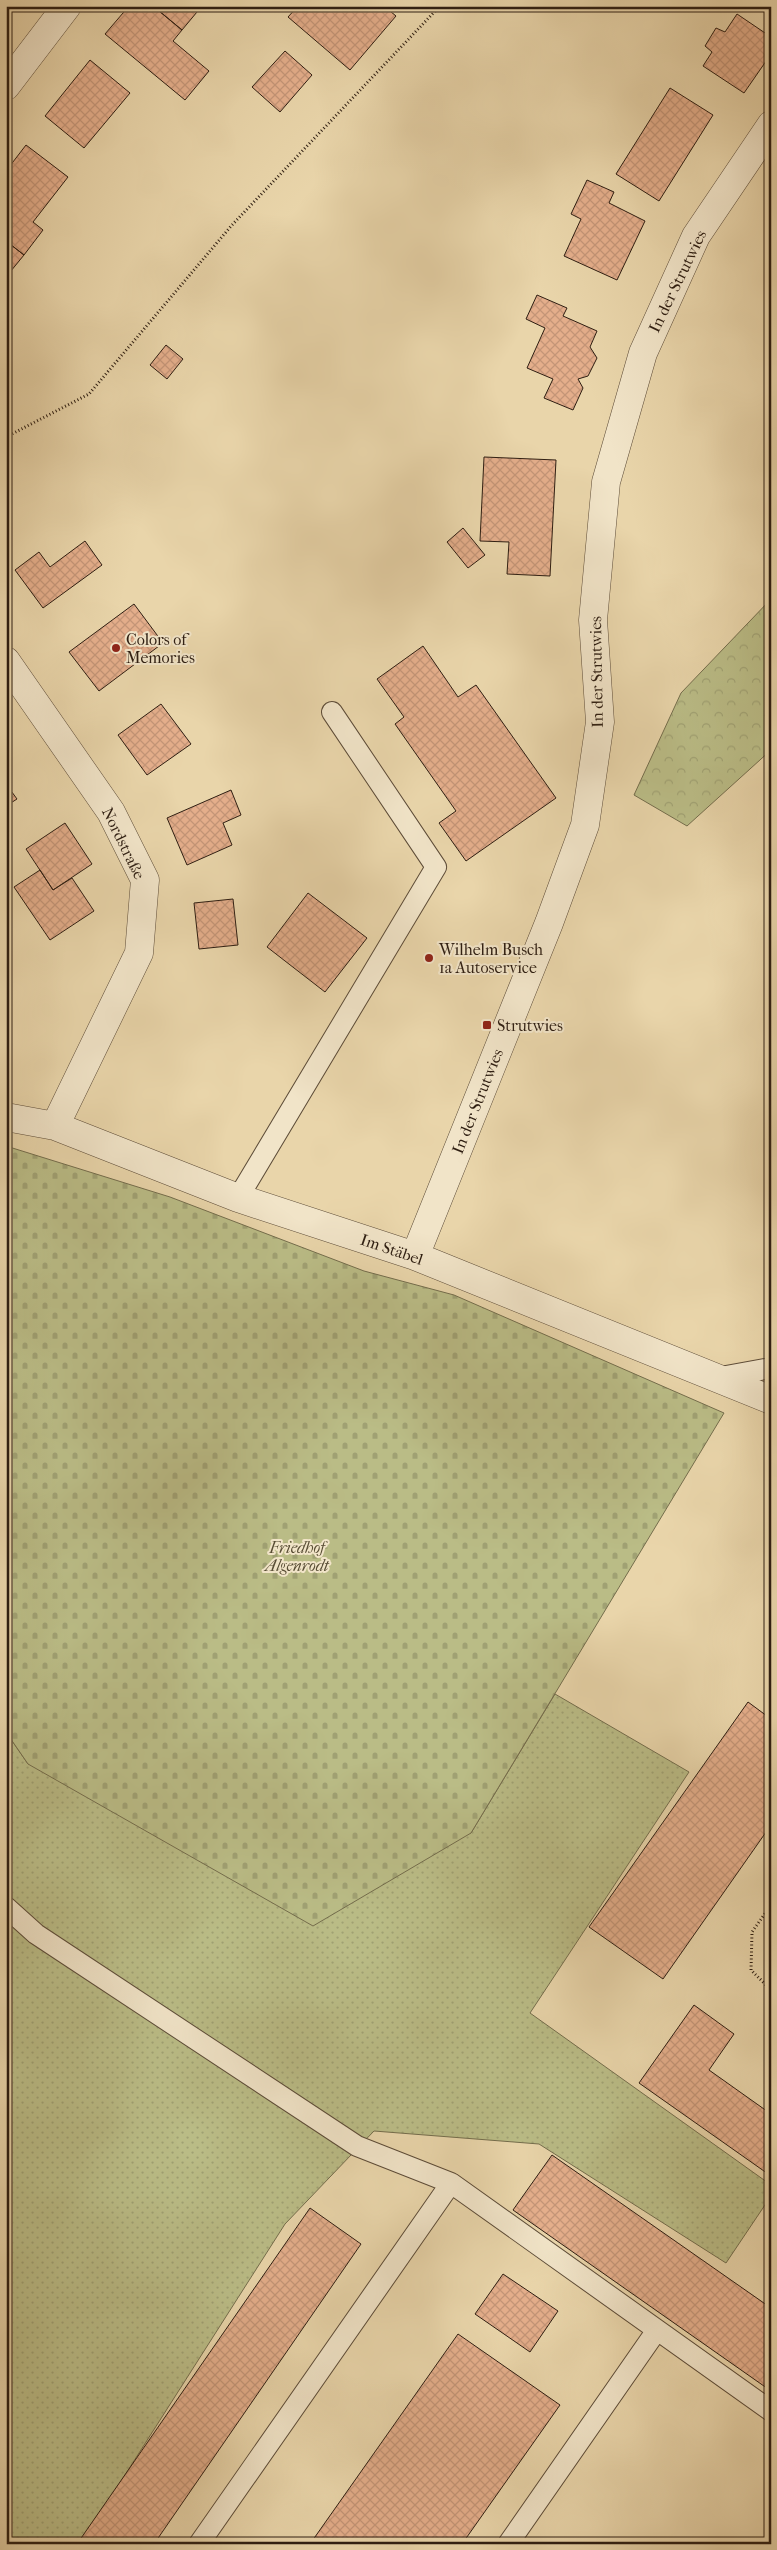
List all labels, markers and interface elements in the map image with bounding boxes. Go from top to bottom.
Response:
street label: In der Strutwies [644,227,711,336]
street label: In der Strutwies [586,616,607,728]
place label: Colors of Memories [126,630,195,667]
marker: Colors of Memories [110,642,122,654]
street label: Nordstraße [98,804,149,882]
place label: Wilhelm Busch 1a Autoservice [438,940,543,977]
marker: Wilhelm Busch 1a Autoservice [423,952,435,964]
place label: Strutwies [497,1016,563,1035]
marker: Strutwies [481,1019,493,1031]
street label: In der Strutwies [448,1046,507,1157]
street label: Im Stäbel [358,1230,426,1269]
park label: Friedhof Algenrodt [263,1538,330,1575]

